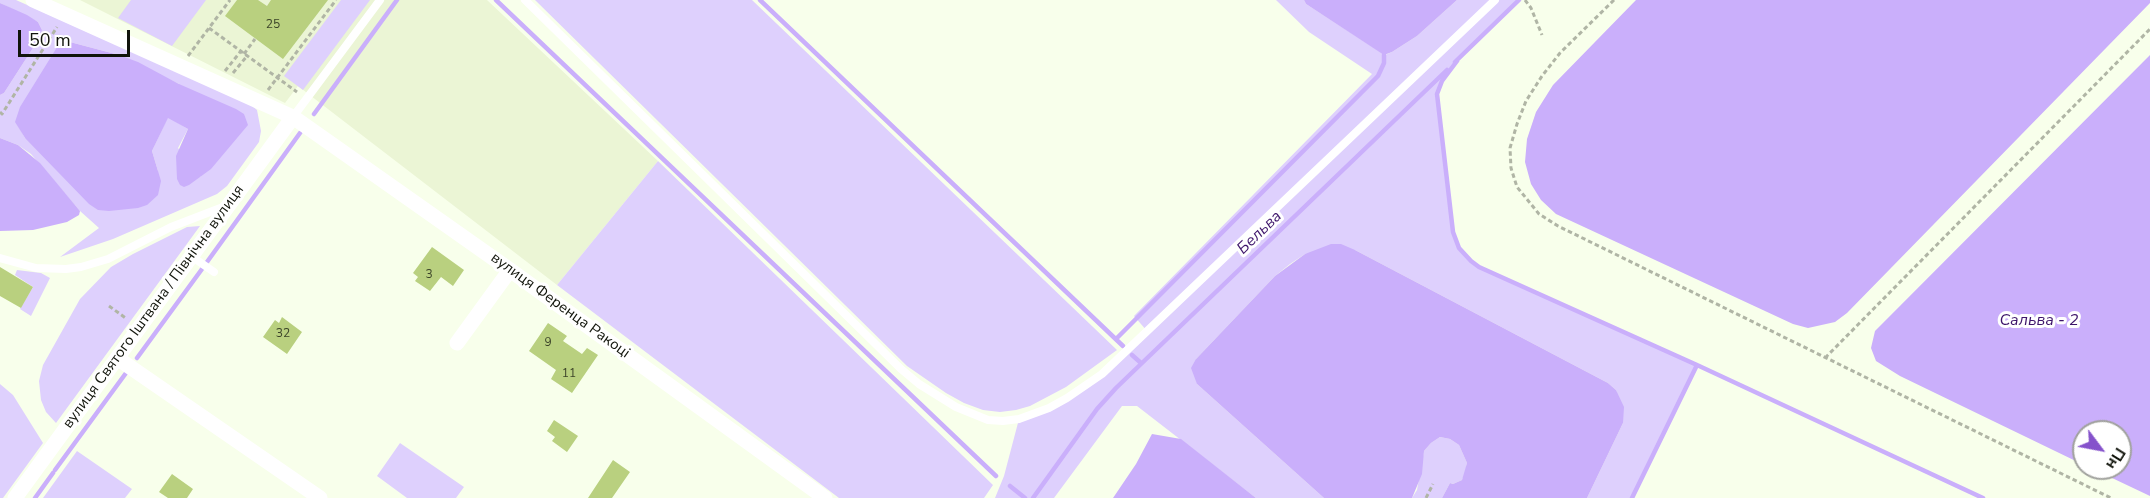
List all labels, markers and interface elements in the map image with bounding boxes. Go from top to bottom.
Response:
scale bar [21,18,134,56]
house number: 25 [266,18,280,32]
text: 50 m [29,28,71,52]
street label: вулиця Святого Іштвана / Північна вулиця [60,182,248,432]
water label: Бельва [1234,207,1286,259]
street label: вулиця Ференца Ракоці [487,249,633,363]
house number: 3 [425,268,433,282]
water label: Сальва - 2 [2000,311,2078,331]
house number: 32 [276,327,290,341]
house number: 9 [544,336,552,350]
house number: 11 [562,367,576,381]
north arrow [2072,420,2132,480]
text: Пн [2100,443,2131,474]

